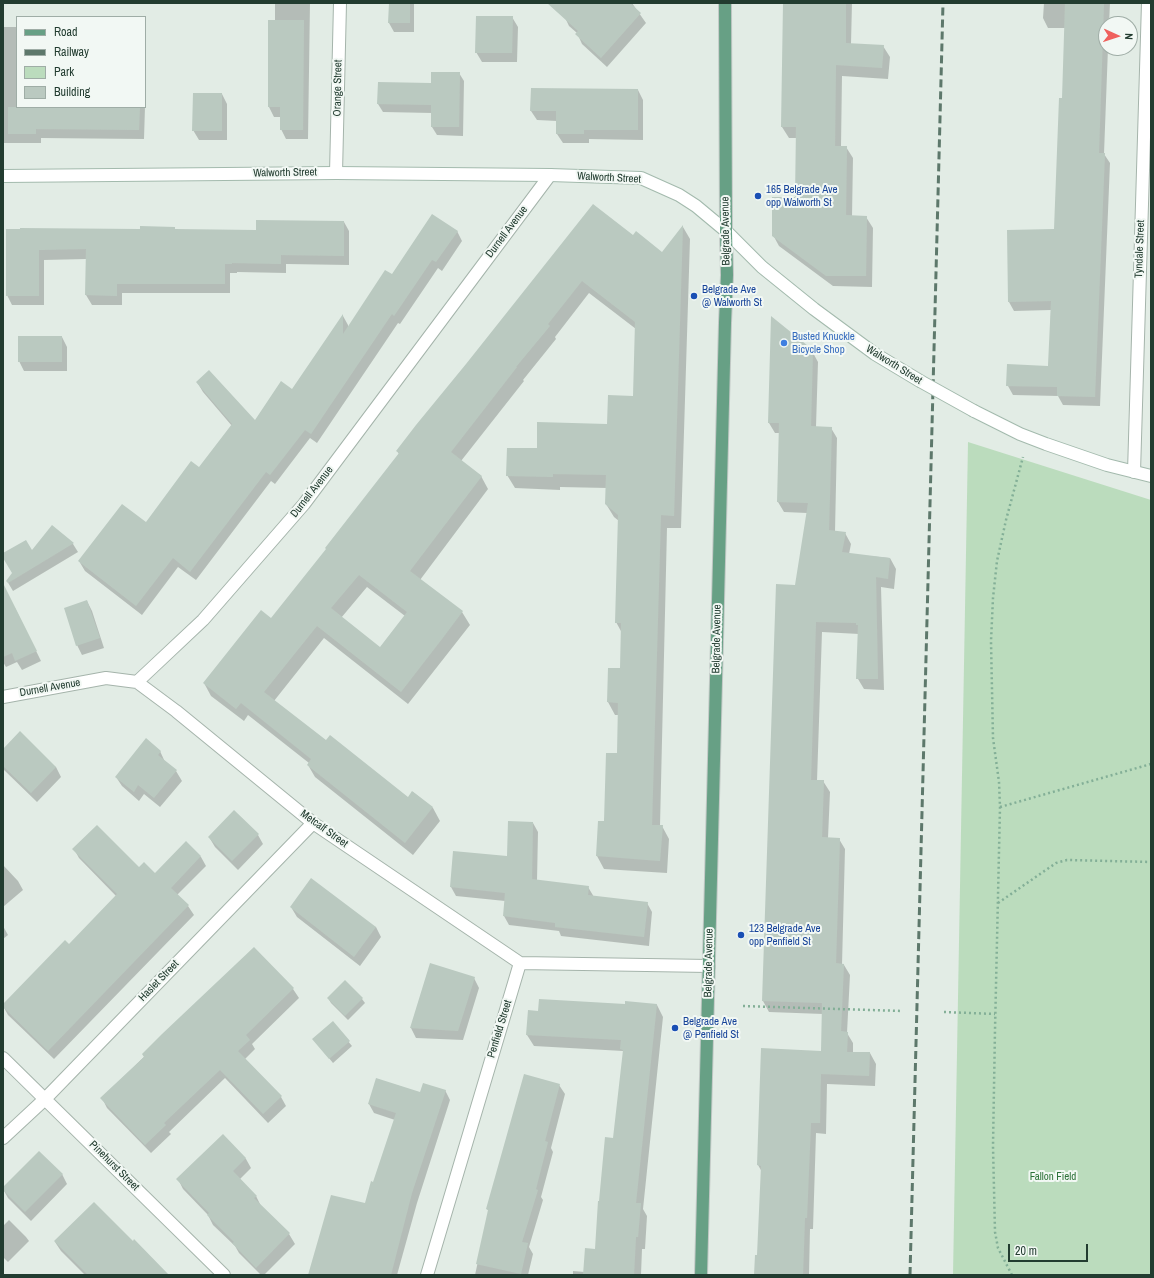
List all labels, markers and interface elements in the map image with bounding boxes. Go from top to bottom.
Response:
legend [16,16,146,108]
north arrow [1098,16,1138,56]
text: Road [54,24,78,40]
text: N [1122,33,1136,40]
text: Railway [54,44,89,60]
street label: Orange Street [331,60,345,116]
text: Park [54,64,74,80]
text: Building [54,84,90,100]
street label: Walworth Street [253,166,317,180]
street label: Walworth Street [577,170,641,186]
place label: 165 Belgrade Ave opp Walworth St [766,183,838,209]
marker: 165 Belgrade Ave opp Walworth St [753,191,763,201]
street label: Belgrade Avenue [719,196,733,266]
street label: Durnell Avenue [483,203,531,261]
street label: Tyndale Street [1132,220,1148,278]
place label: Belgrade Ave @ Walworth St [702,283,762,309]
marker: Belgrade Ave @ Walworth St [689,291,699,301]
place label: Busted Knuckle Bicycle Shop [792,330,855,356]
marker: Busted Knuckle Bicycle Shop [779,338,789,348]
street label: Walworth Street [863,342,925,388]
street label: Durnell Avenue [288,464,336,520]
street label: Belgrade Avenue [710,604,724,674]
street label: Durnell Avenue [19,676,81,700]
street label: Metcalf Street [298,807,350,851]
place label: 123 Belgrade Ave opp Penfield St [749,922,821,948]
street label: Belgrade Avenue [702,928,716,998]
marker: 123 Belgrade Ave opp Penfield St [736,930,746,940]
street label: Haslet Street [136,958,182,1004]
street label: Penfield Street [485,999,515,1059]
place label: Belgrade Ave @ Penfield St [683,1015,739,1041]
marker: Belgrade Ave @ Penfield St [670,1023,680,1033]
street label: Pinehurst Street [86,1138,142,1194]
park label: Fallon Field [1030,1170,1076,1184]
scale bar [1010,1236,1090,1262]
text: 20 m [1015,1243,1037,1259]

